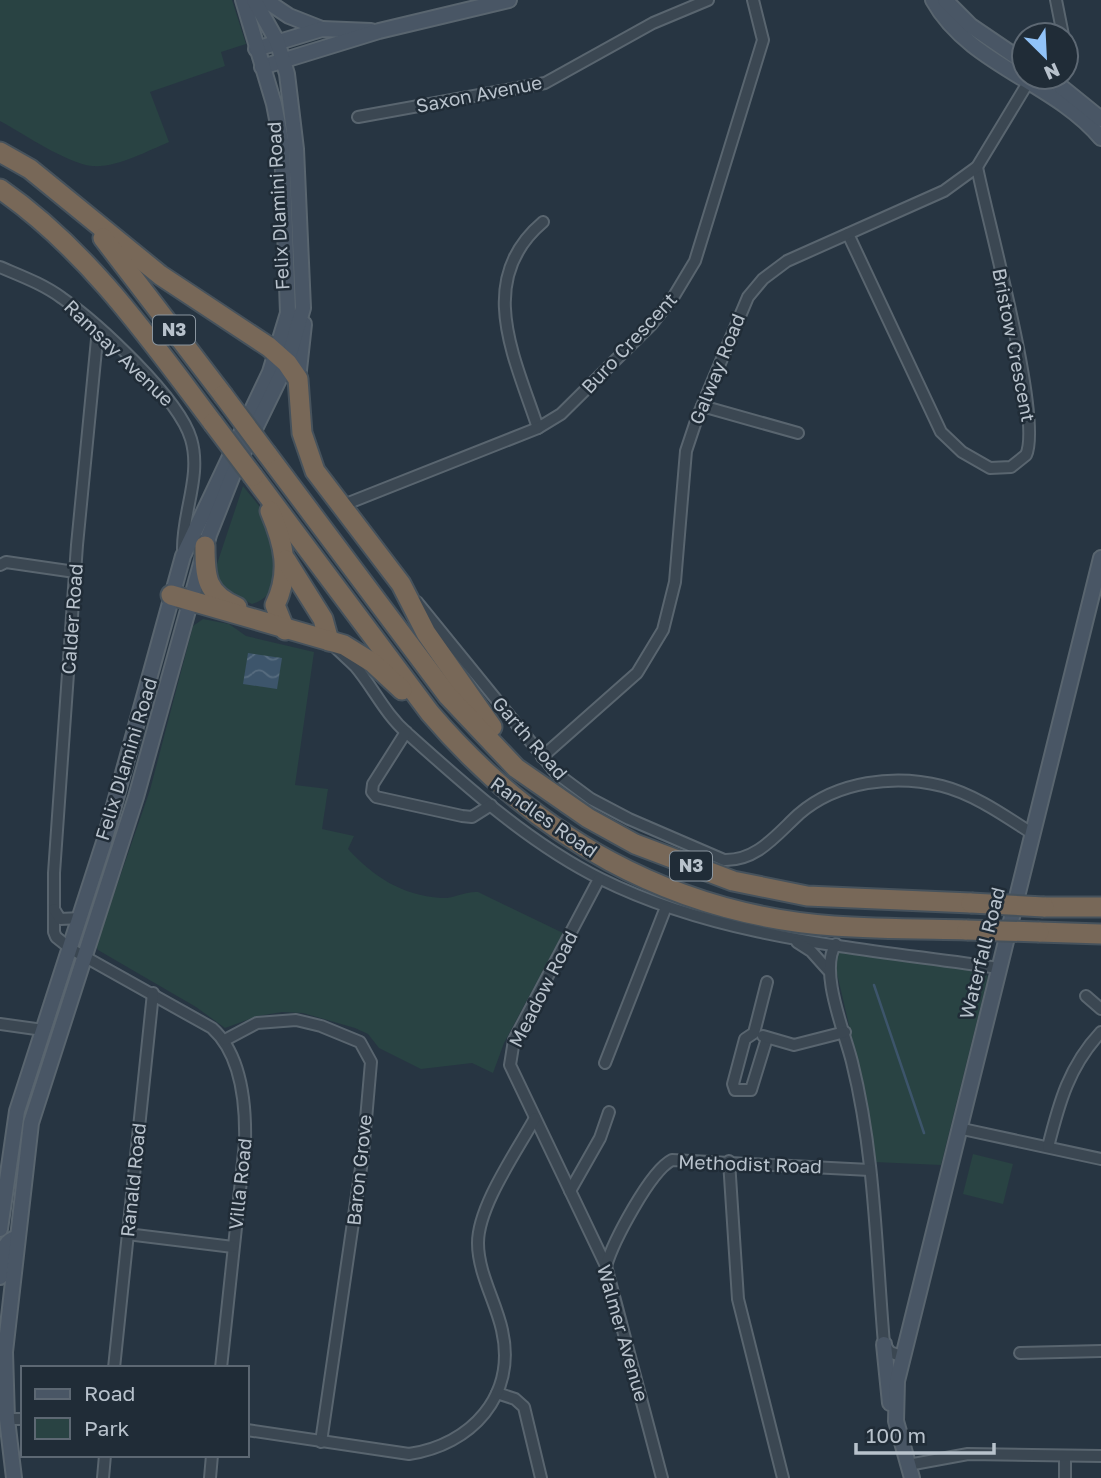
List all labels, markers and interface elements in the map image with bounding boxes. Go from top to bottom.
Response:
north arrow [1010,21,1080,91]
text: N [1041,59,1063,85]
street label: Saxon Avenue [414,70,544,117]
street label: Felix Dlamini Road [262,121,293,291]
street label: Bristow Crescent [988,266,1041,424]
street label: Buro Crescent [576,288,681,398]
street label: Ramsay Avenue [60,295,179,411]
street label: Galway Road [684,310,749,428]
road number: N3 [153,316,195,344]
street label: Calder Road [56,563,87,675]
street label: Felix Dlamini Road [90,675,161,843]
street label: Garth Road [488,691,573,784]
street label: Randles Road [486,771,602,862]
road number: N3 [670,852,712,880]
street label: Waterfall Road [954,885,1009,1021]
street label: Meadow Road [503,927,582,1051]
street label: Baron Grove [341,1113,376,1227]
street label: Ranald Road [115,1122,150,1238]
street label: Villa Road [223,1137,256,1231]
street label: Methodist Road [678,1149,822,1178]
street label: Walmer Avenue [593,1262,654,1404]
legend [21,1366,248,1457]
text: Road [84,1380,135,1406]
scale bar [856,1412,994,1456]
text: Park [84,1415,130,1441]
text: 100 m [866,1422,926,1448]

